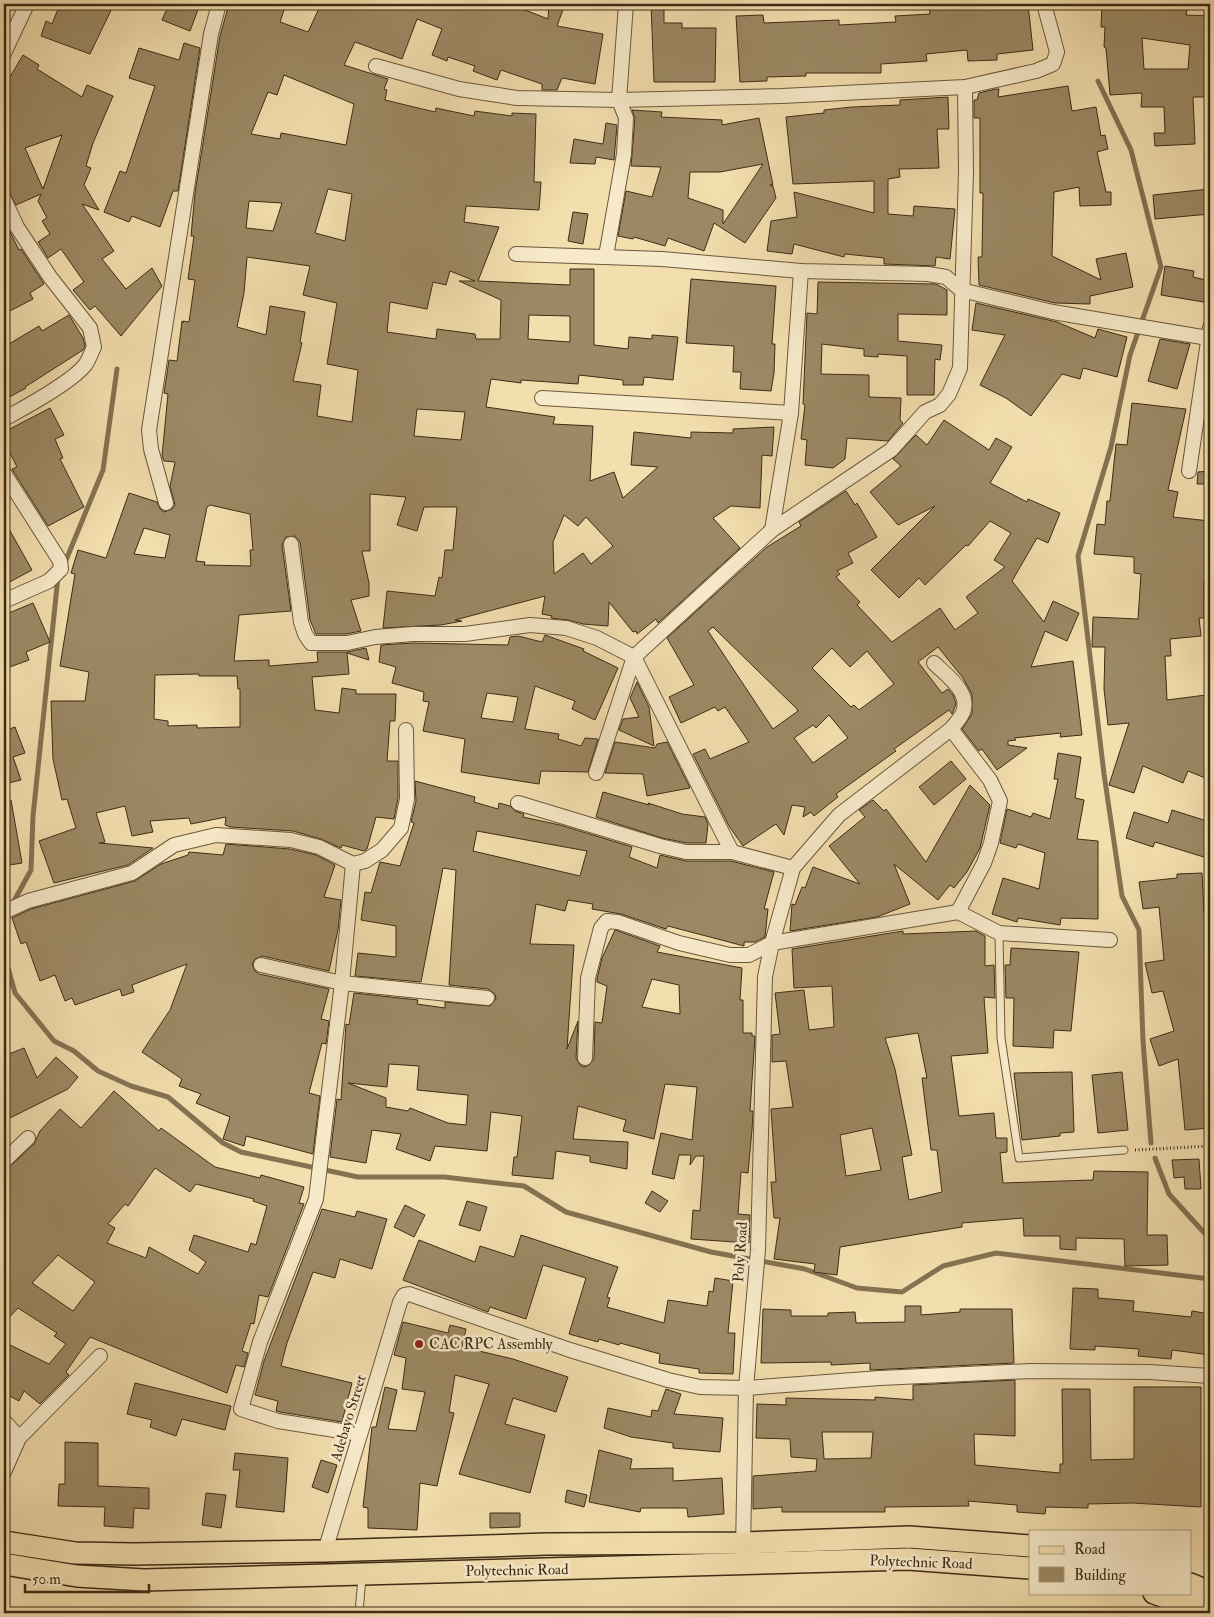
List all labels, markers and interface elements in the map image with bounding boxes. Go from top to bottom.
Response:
street label: Poly Road [729,1221,752,1283]
place label: CAC RPC Assembly [429,1335,553,1354]
marker: CAC RPC Assembly [413,1338,425,1350]
street label: Adebayo Street [326,1372,371,1465]
legend [1029,1530,1192,1594]
text: Road [1074,1540,1106,1559]
street label: Polytechnic Road [869,1551,973,1574]
street label: Polytechnic Road [465,1560,569,1581]
scale bar [25,1562,149,1594]
text: Building [1074,1566,1126,1585]
text: 50 m [32,1570,61,1589]

